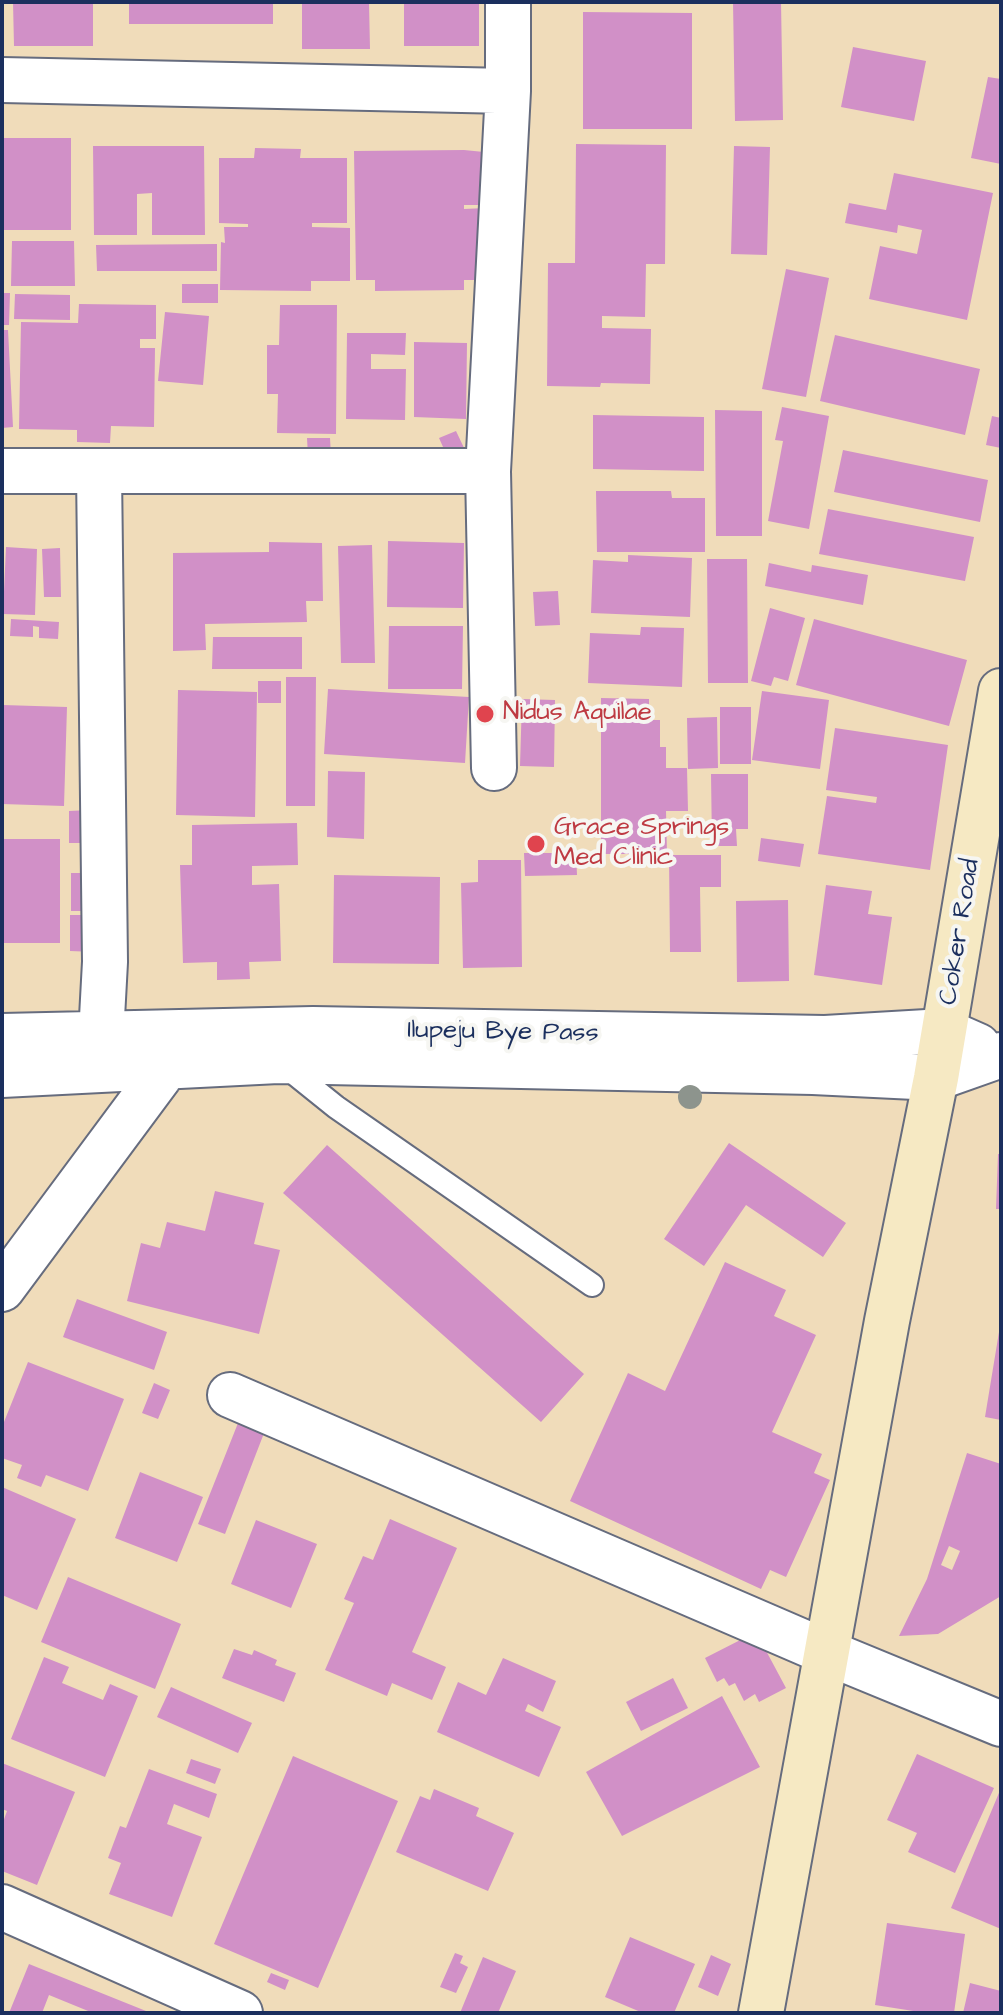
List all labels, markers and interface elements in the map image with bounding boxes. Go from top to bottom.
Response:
place label: Nidus Aquilae [503,698,652,730]
marker: Nidus Aquilae [474,703,496,725]
place label: Grace Springs Med Clinic [554,813,729,874]
marker: Grace Springs Med Clinic [525,833,547,855]
street label: Coker Road [934,857,988,1007]
street label: Ilupeju Bye Pass [407,1016,599,1050]

